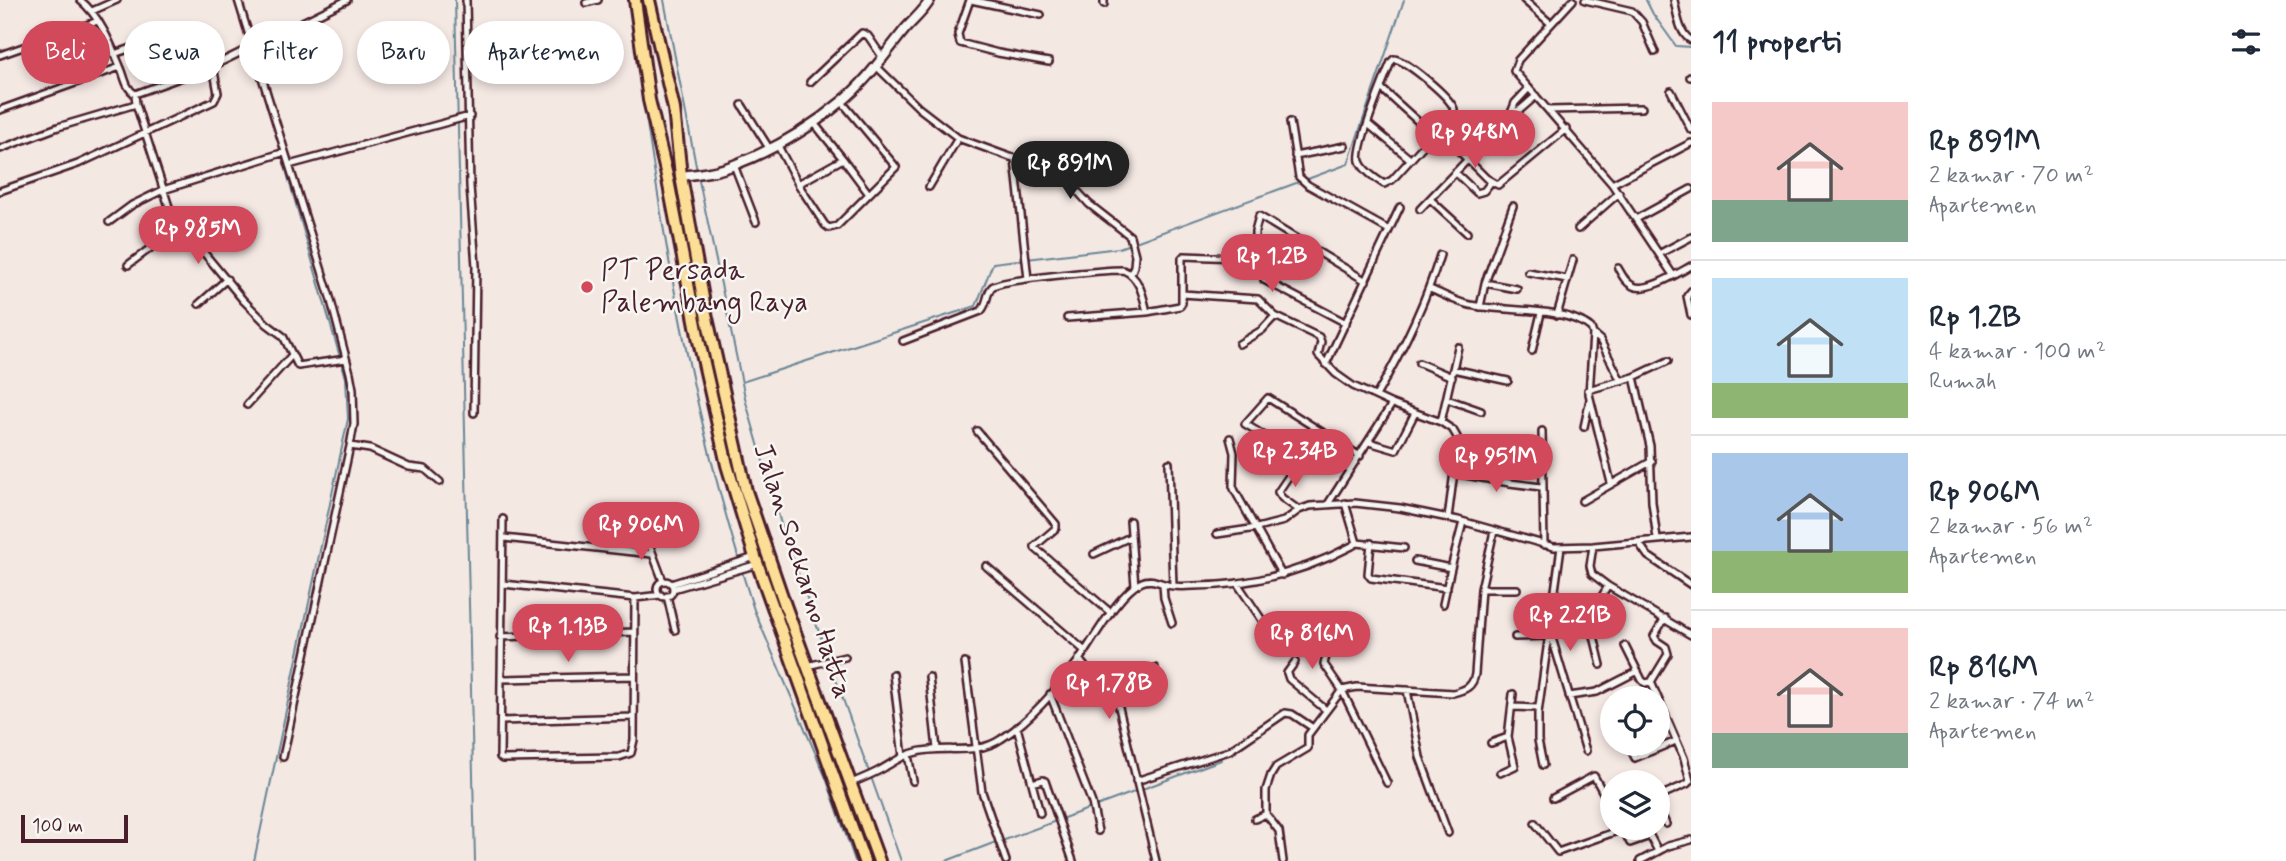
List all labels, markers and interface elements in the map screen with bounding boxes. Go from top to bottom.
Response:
chip: Beli [21,21,110,84]
chip: Sewa [124,21,225,84]
chip: Filter [239,21,343,84]
chip: Baru [357,21,450,84]
chip: Apartemen [464,21,624,84]
text: 11 properti [1712,23,1841,62]
icon: filters [2227,23,2265,61]
pin: Rp 948M [1410,110,1540,170]
text: Rp 948M [1431,118,1519,148]
text: Rp 891M [1929,122,2041,161]
icon: home [1768,130,1852,214]
pin: Rp 891M [1005,142,1135,201]
text: Rp 891M [1027,149,1113,179]
text: 2 kamar · 70 m² [1929,161,2094,191]
text: Apartemen [1929,191,2037,221]
pin: Rp 985M [133,206,263,266]
text: Rp 985M [155,214,241,244]
pin: Rp 1.2B [1207,234,1337,294]
text: Rp 1.2B [1237,242,1307,272]
place label: PT Persada Palembang Raya [601,253,808,324]
marker: PT Persada Palembang Raya [579,279,595,295]
text: Rp 1.2B [1929,298,2021,337]
icon: home [1768,306,1852,390]
text: 4 kamar · 100 m² [1929,337,2106,367]
text: Rumah [1929,367,1997,397]
pin: Rp 2.34B [1223,430,1367,489]
pin: Rp 951M [1431,434,1561,494]
text: Rp 2.34B [1253,437,1337,467]
street label: Jalan Soekarno Hatta [743,439,861,703]
text: Rp 951M [1455,442,1537,472]
text: Rp 906M [1929,473,2040,512]
icon: home [1768,481,1852,565]
pin: Rp 906M [576,503,706,562]
text: Rp 906M [598,510,684,540]
text: 2 kamar · 56 m² [1929,512,2093,542]
text: Apartemen [1929,542,2037,572]
pin: Rp 2.21B [1498,594,1642,653]
text: Rp 2.21B [1529,601,1611,631]
pin: Rp 1.13B [496,604,640,664]
text: Rp 1.13B [528,612,608,642]
pin: Rp 816M [1247,612,1377,671]
text: Rp 816M [1270,619,1354,649]
text: Rp 816M [1929,648,2038,687]
icon: home [1768,656,1852,740]
pin: Rp 1.78B [1037,662,1181,721]
text: Rp 1.78B [1066,669,1152,699]
map controls [1600,686,1670,840]
button: locate [1600,686,1670,756]
text: 2 kamar · 74 m² [1929,687,2094,717]
text: Apartemen [1929,717,2037,747]
button: layers [1600,770,1670,840]
scale bar [21,812,128,844]
text: 100 m [32,814,83,839]

